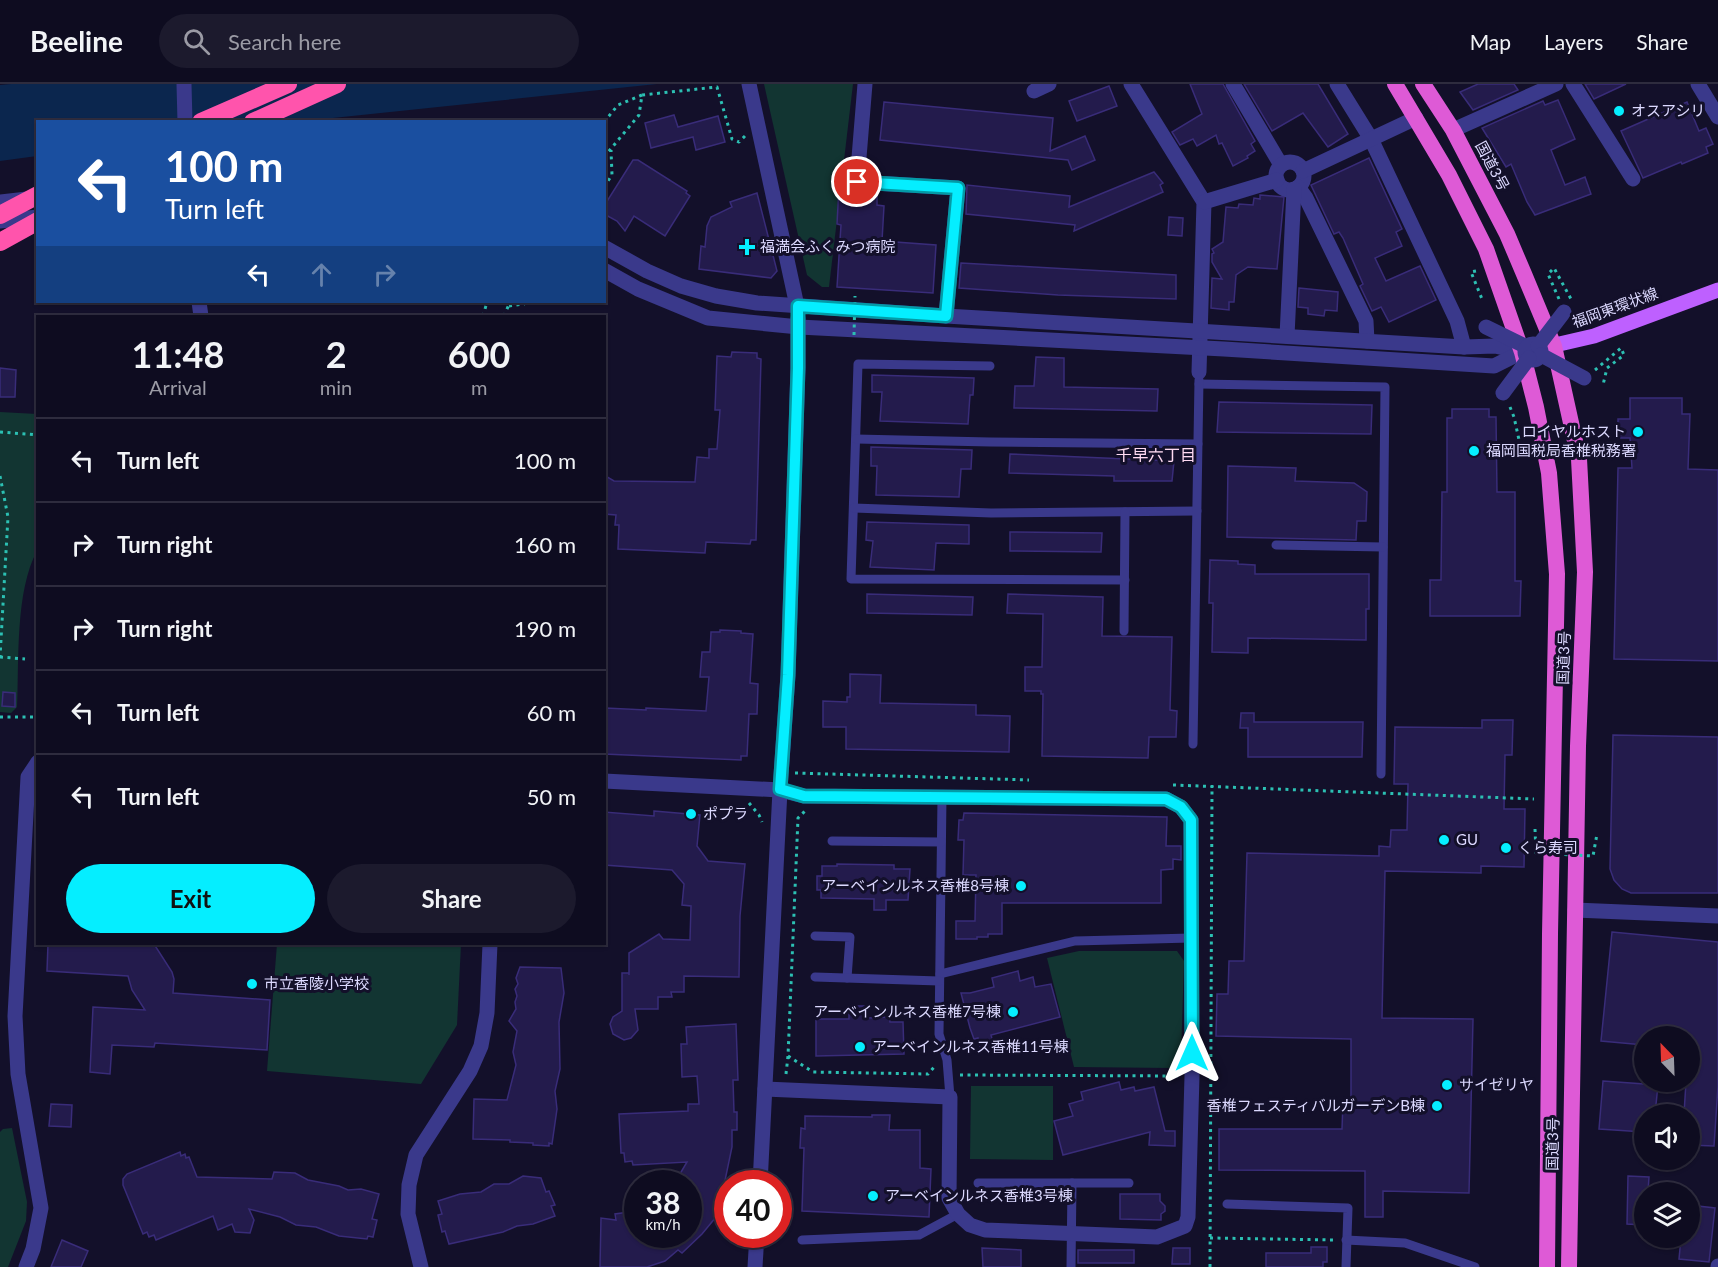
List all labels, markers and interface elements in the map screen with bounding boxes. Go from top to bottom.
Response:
search box [159,14,579,68]
text: Beeline [30,24,123,58]
icon: search [180,25,213,58]
text: Search here [228,28,341,55]
text: Map [1470,29,1511,54]
text: Layers [1544,29,1603,54]
text: Share [1636,29,1688,54]
place label: オスアシリ [1631,101,1705,119]
marker: オスアシリ [1612,104,1626,118]
street label: 国道3号 [1472,138,1513,193]
text: 100 m [165,141,283,191]
icon: left [66,144,144,222]
pin [831,156,882,207]
icon: arrive [840,165,873,198]
text: Turn left [165,192,264,225]
place label: 福満会ふくみつ病院 [760,237,896,255]
marker: 福満会ふくみつ病院 [738,238,756,256]
icon: left [242,258,275,291]
icon: ahead [305,258,338,291]
icon: right [368,258,401,291]
street label: 福岡東環状線 [1569,283,1660,331]
text: 11:48 [132,332,224,376]
text: 2 [326,332,347,376]
text: 600 [448,332,510,376]
text: Arrival [149,375,207,399]
text: min [320,375,352,399]
text: m [471,375,487,399]
place label: ロイヤルホスト [1521,422,1626,440]
marker: ロイヤルホスト [1631,425,1645,439]
place label: 福岡国税局香椎税務署 [1486,441,1636,459]
icon: left [66,444,99,477]
marker: 福岡国税局香椎税務署 [1467,444,1481,458]
district label: 千早六丁目 [1116,445,1196,464]
text: Turn left [117,447,199,474]
text: 100 m [514,447,576,474]
icon: right [66,528,99,561]
text: Turn right [117,531,212,558]
text: 160 m [514,531,576,558]
icon: right [66,612,99,645]
text: Turn right [117,615,212,642]
text: 190 m [514,615,576,642]
street label: 国道3号 [1553,631,1573,685]
icon: left [66,696,99,729]
text: Turn left [117,699,199,726]
text: 60 m [527,699,576,726]
icon: left [66,780,99,813]
text: Turn left [117,783,199,810]
text: 50 m [527,783,576,810]
place label: ポプラ [703,804,748,822]
marker: ポプラ [684,807,698,821]
place label: GU [1456,830,1478,848]
marker: GU [1437,833,1451,847]
place label: くら寿司 [1518,838,1578,856]
marker: くら寿司 [1499,841,1513,855]
button: Exit [66,864,315,933]
button: Share [327,864,576,933]
place label: アーベインルネス香椎8号棟 [821,876,1009,894]
marker: アーベインルネス香椎8号棟 [1014,879,1028,893]
place label: 市立香陵小学校 [264,974,369,992]
marker: 市立香陵小学校 [245,977,259,991]
place label: アーベインルネス香椎7号棟 [813,1002,1001,1020]
marker: アーベインルネス香椎7号棟 [1006,1005,1020,1019]
position arrow [1160,1021,1224,1085]
north arrow [1634,1026,1700,1092]
map controls [1634,1026,1700,1248]
place label: アーベインルネス香椎11号棟 [872,1037,1069,1055]
marker: アーベインルネス香椎11号棟 [853,1040,867,1054]
place label: サイゼリヤ [1459,1075,1534,1093]
marker: サイゼリヤ [1440,1078,1454,1092]
place label: 香椎フェスティバルガーデンB棟 [1207,1096,1425,1114]
marker: 香椎フェスティバルガーデンB棟 [1430,1099,1444,1113]
button: sound [1634,1104,1700,1170]
street label: 国道3号 [1543,1117,1561,1171]
speed limit sign: 40 [714,1170,792,1248]
button: layers [1634,1182,1700,1248]
text: 38 [646,1184,680,1220]
place label: アーベインルネス香椎3号棟 [885,1186,1073,1204]
marker: アーベインルネス香椎3号棟 [866,1189,880,1203]
text: km/h [645,1215,681,1233]

